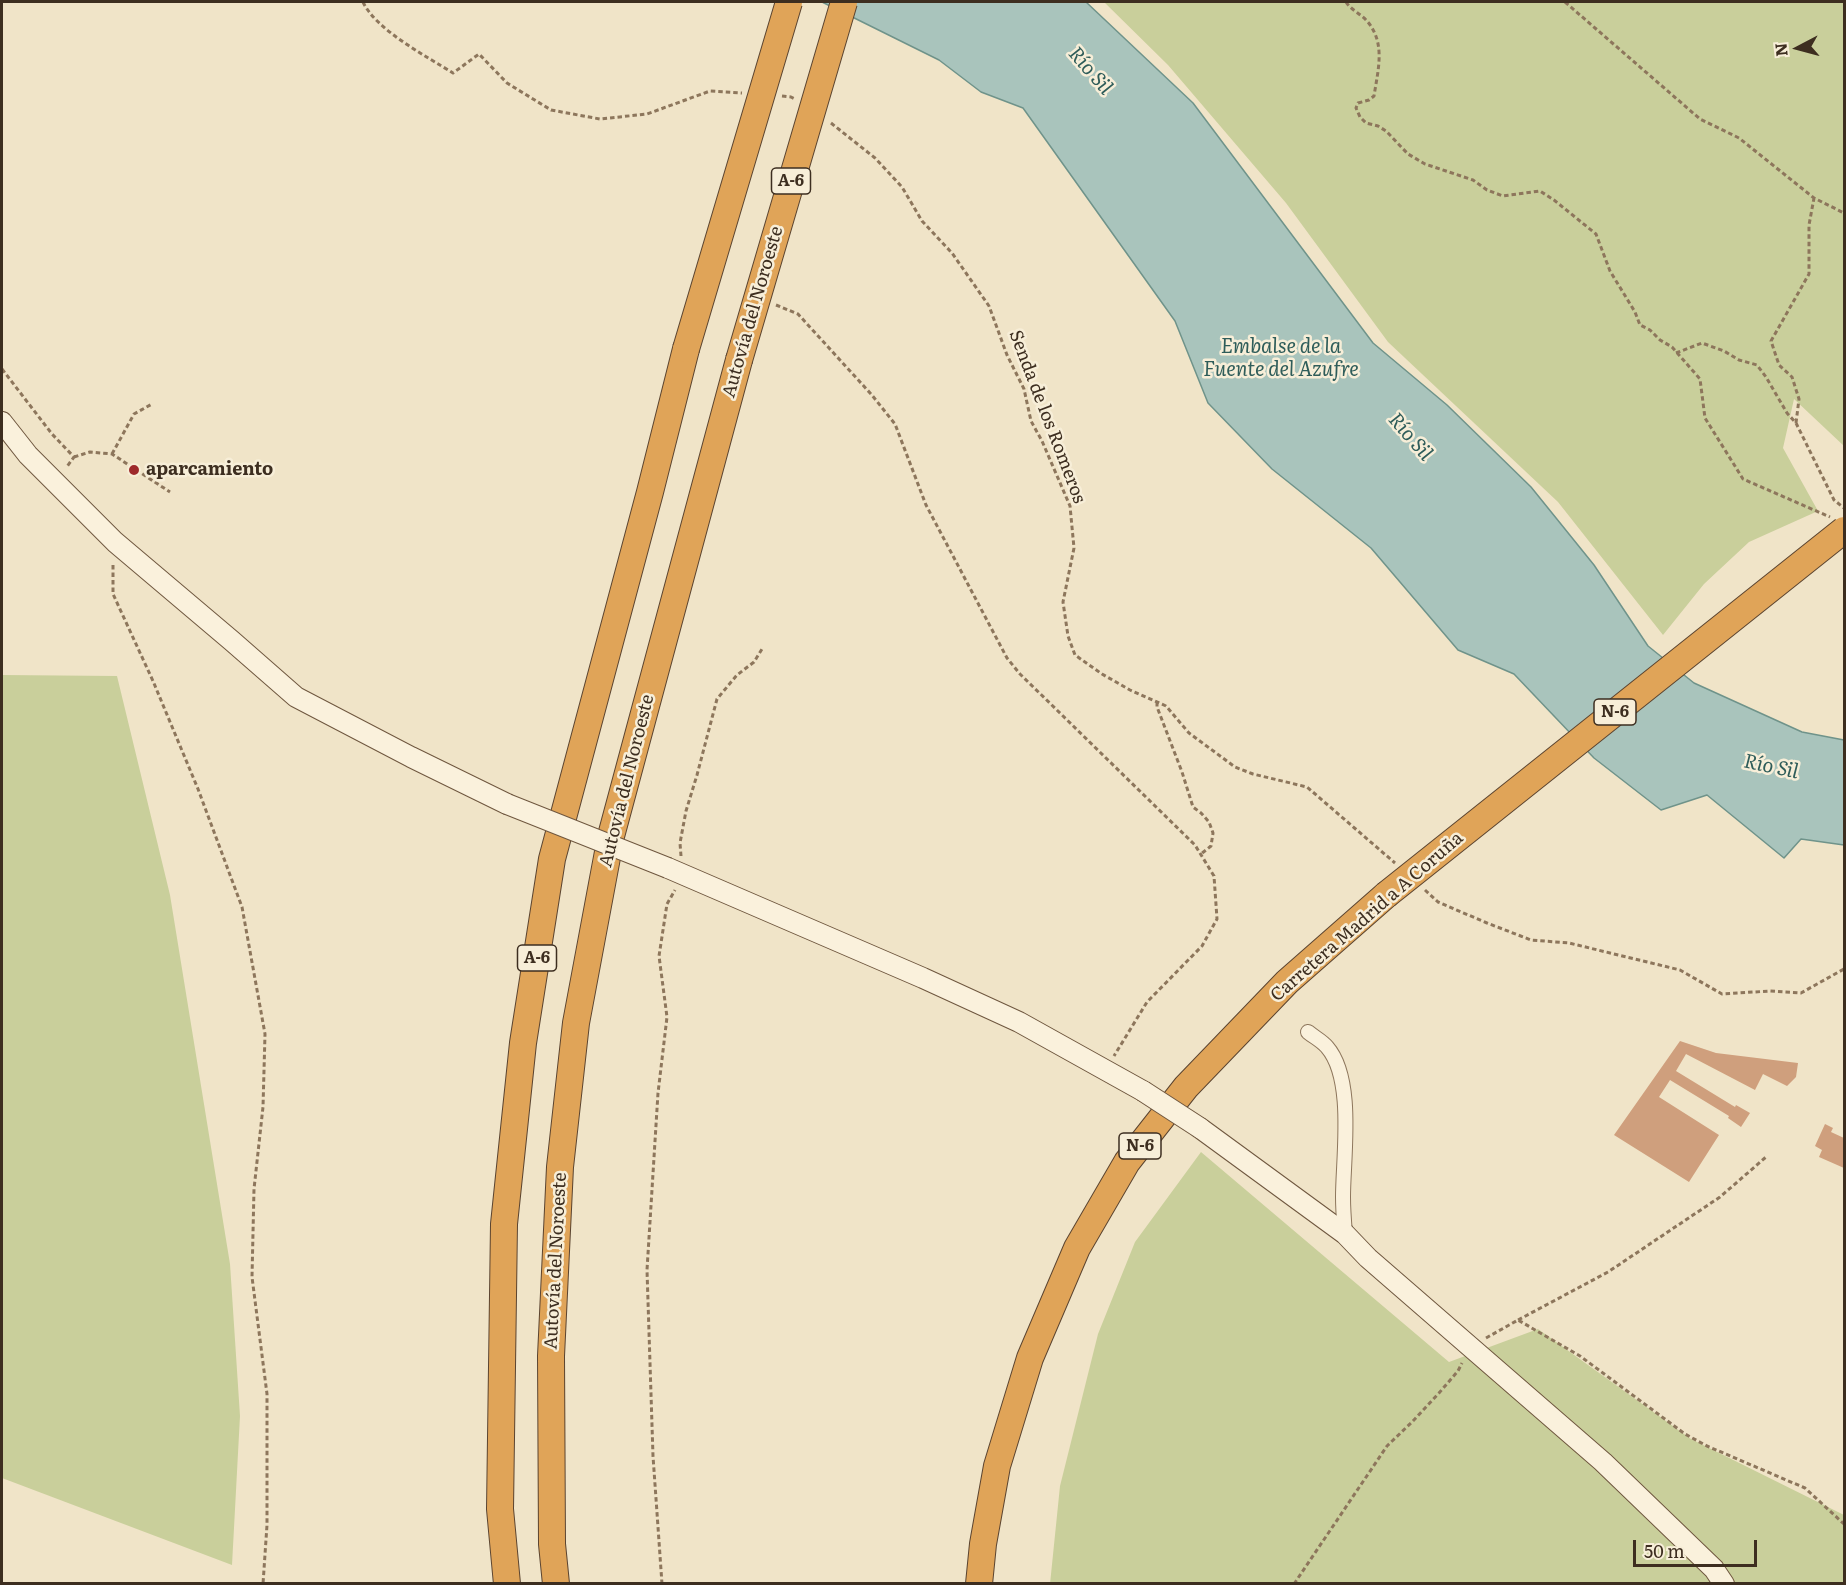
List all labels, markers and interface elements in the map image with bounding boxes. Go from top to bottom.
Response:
north arrow [1768,18,1828,78]
water label: Río Sil [1063,42,1117,100]
text: N [1767,42,1793,58]
road number: A-6 [772,168,810,194]
street label: Autovía del Noroeste [718,224,788,400]
street label: Senda de los Romeros [1004,327,1090,507]
water label: Embalse de la Fuente del Azufre [1203,335,1359,382]
water label: Río Sil [1383,408,1437,466]
place label: aparcamiento [146,459,273,481]
marker: aparcamiento [127,463,141,477]
street label: Autovía del Noroeste [595,692,659,870]
road number: N-6 [1594,699,1636,725]
water label: Río Sil [1742,750,1800,784]
street label: Carretera Madrid a A Coruña [1266,828,1468,1006]
road number: A-6 [518,945,556,971]
road number: N-6 [1119,1133,1161,1159]
street label: Autovía del Noroeste [541,1172,571,1350]
scale bar [1636,1528,1760,1566]
text: 50 m [1644,1537,1685,1564]

